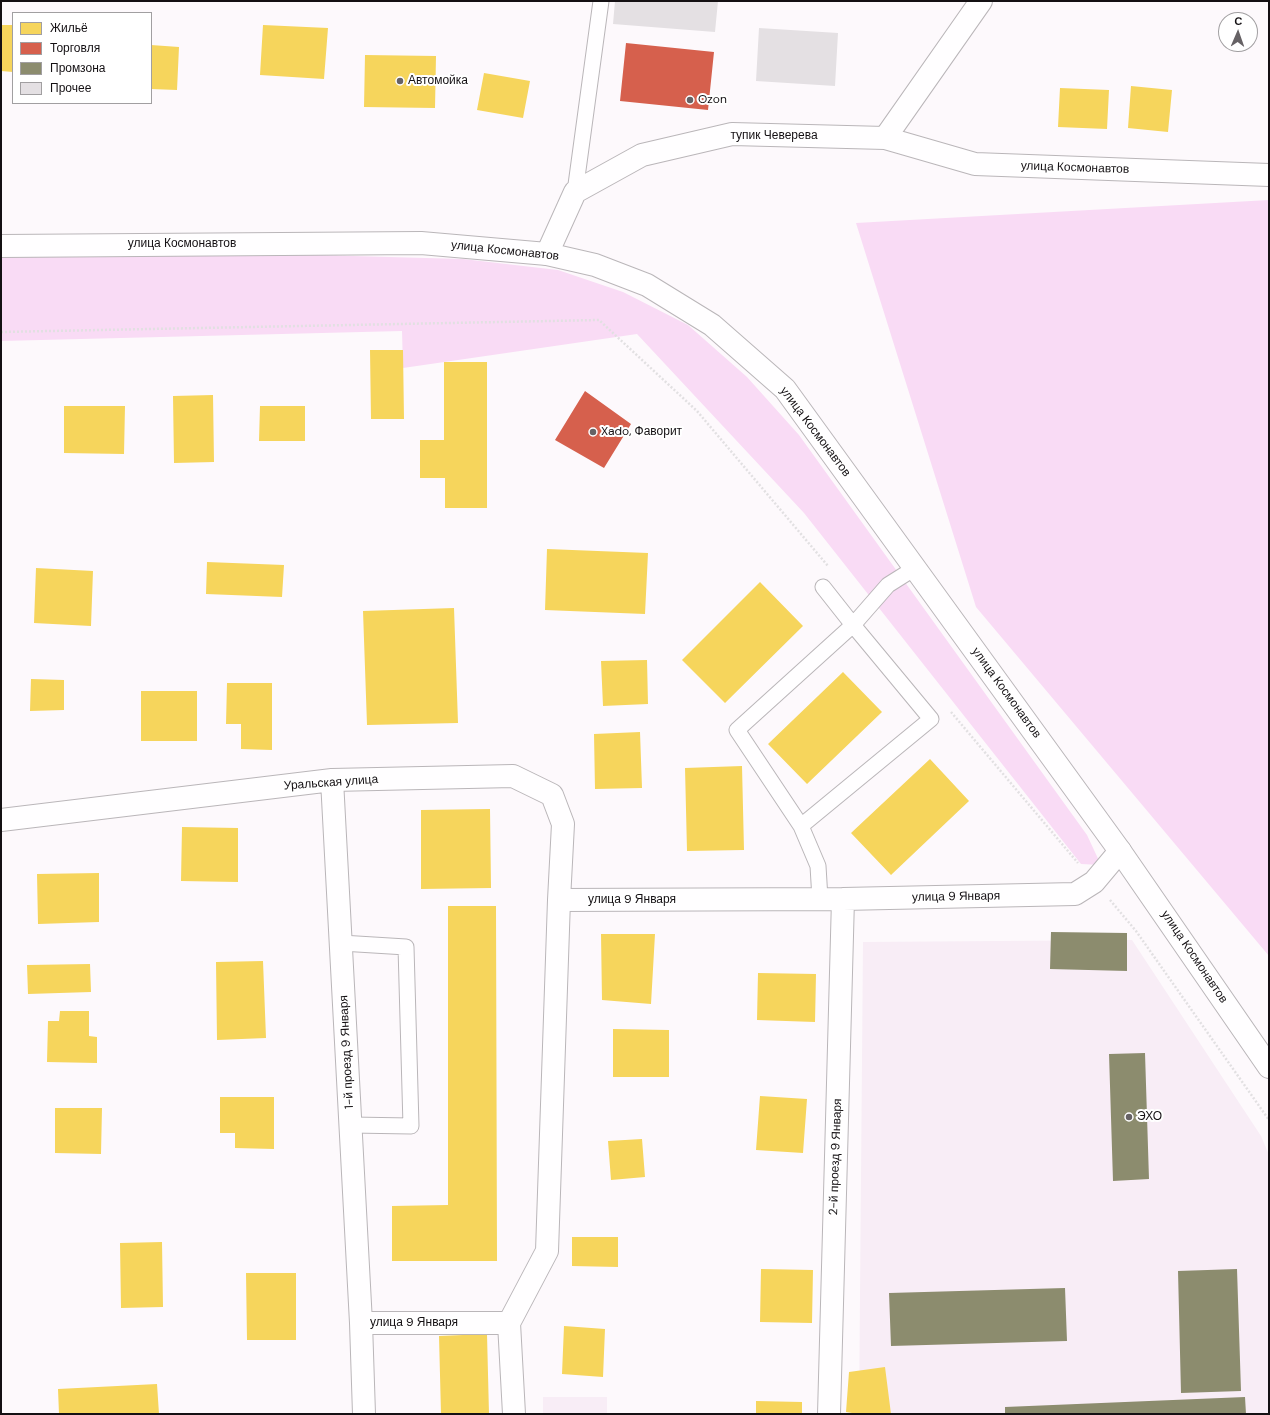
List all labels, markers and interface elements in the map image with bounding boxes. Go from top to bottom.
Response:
legend [12,12,152,104]
north arrow [1218,12,1258,52]
text: С [1234,14,1243,28]
text: Жильё [50,20,88,36]
text: Торговля [50,40,100,56]
text: Промзона [50,60,105,76]
place label: Автомойка [408,74,468,88]
marker: Автомойка [395,76,405,86]
text: Прочее [50,80,91,96]
place label: Ozon [698,93,727,107]
marker: Ozon [685,95,695,105]
street label: тупик Чеверева [730,129,818,143]
street label: улица Космонавтов [1020,159,1130,177]
street label: улица Космонавтов [128,237,236,251]
street label: улица Космонавтов [450,238,560,264]
street label: улица Космонавтов [777,384,853,480]
place label: Xado, Фаворит [601,425,682,439]
marker: Xado, Фаворит [588,427,598,437]
street label: улица Космонавтов [968,645,1044,741]
street label: Уральская улица [283,773,379,793]
street label: улица 9 Января [912,889,1000,905]
street label: улица 9 Января [588,893,676,907]
street label: улица Космонавтов [1158,908,1230,1006]
street label: 1-й проезд 9 Января [337,995,357,1109]
street label: 2-й проезд 9 Января [827,1098,845,1216]
place label: ЭХО [1137,1110,1162,1124]
marker: ЭХО [1124,1112,1134,1122]
street label: улица 9 Января [370,1316,458,1330]

